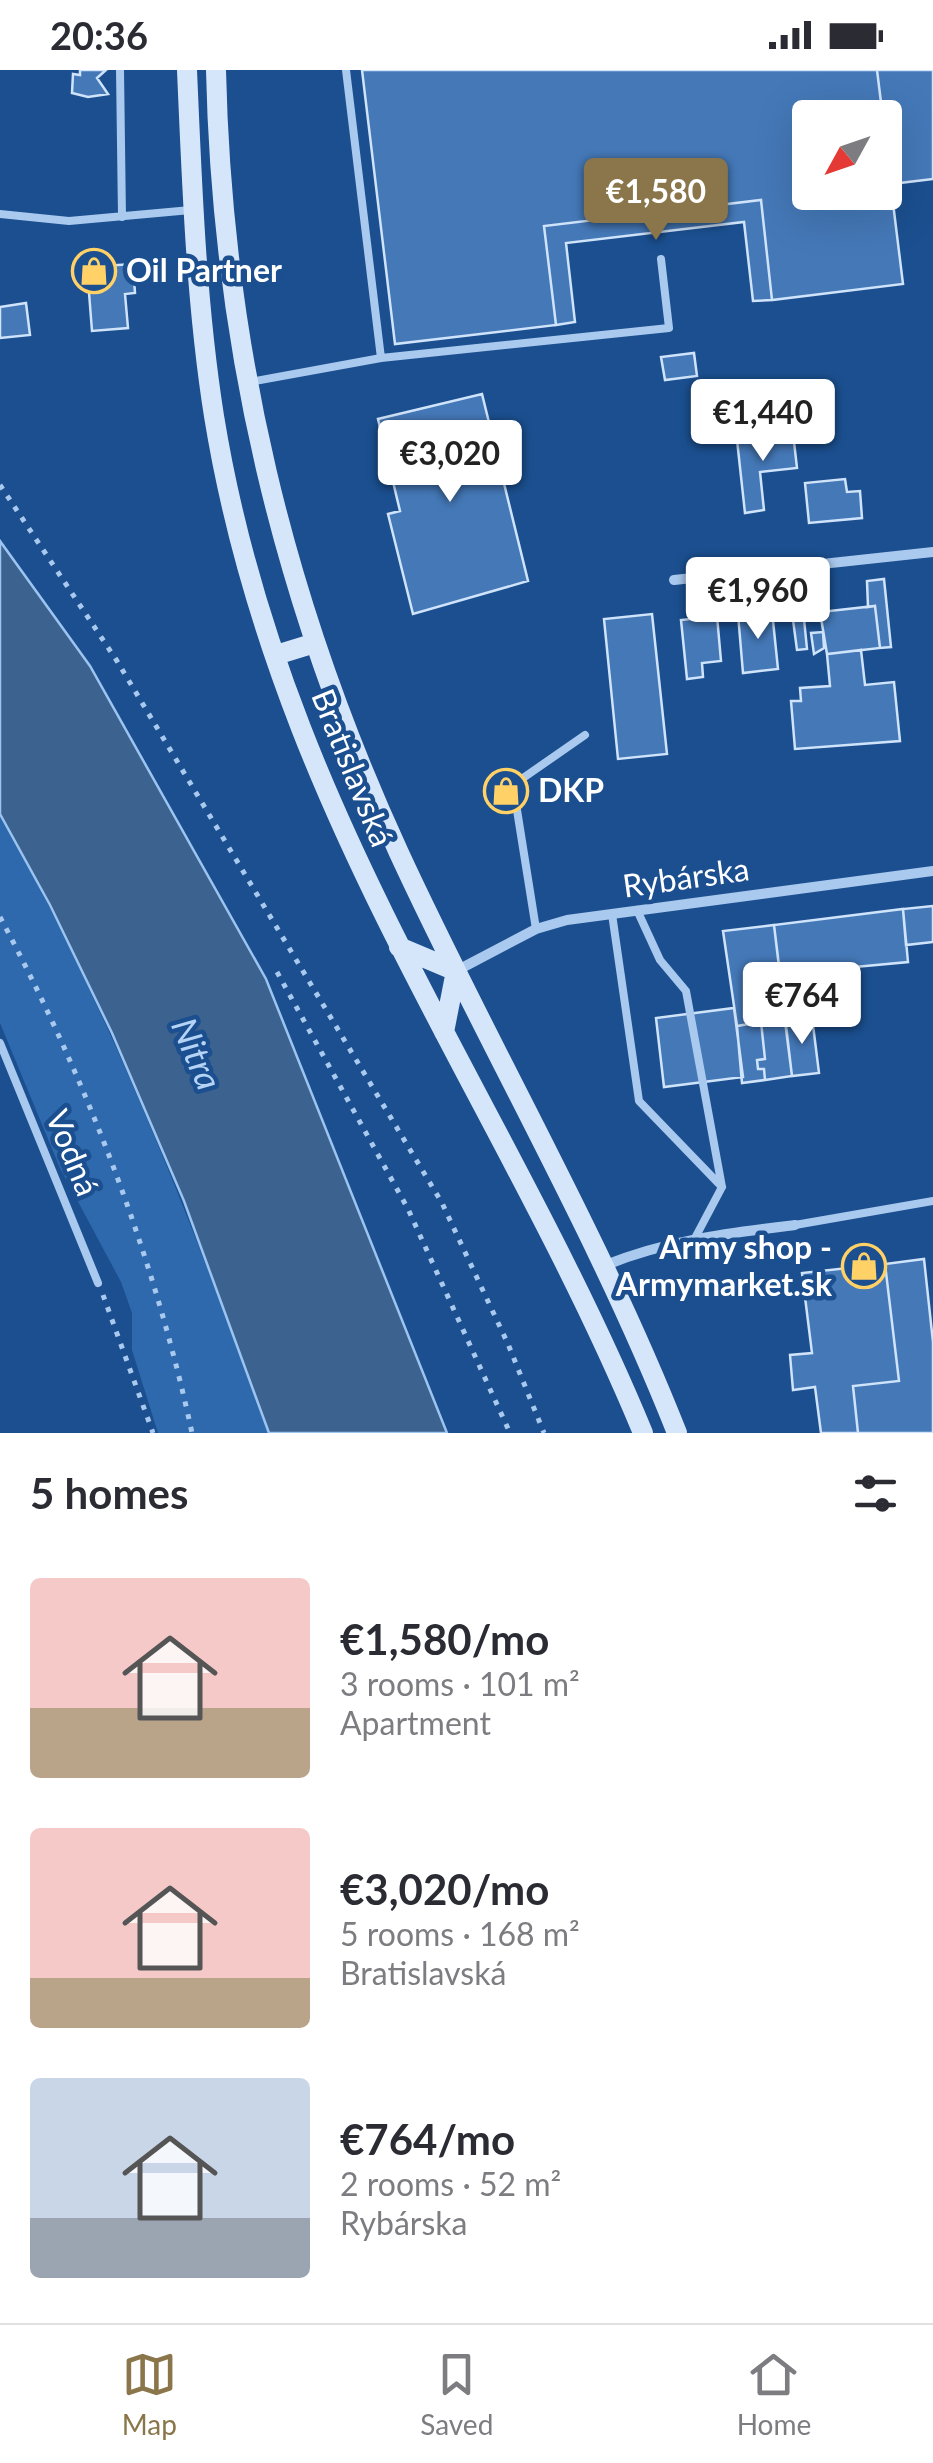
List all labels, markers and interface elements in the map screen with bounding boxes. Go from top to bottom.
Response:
text: 20:36 [50,12,148,58]
north arrow [792,100,902,210]
map controls [792,100,902,210]
pin: €1,580 [575,158,737,243]
text: €1,580 [606,171,706,210]
shop icon: Oil Partner [71,248,117,294]
place label: Oil Partner [126,250,282,289]
pin: €1,440 [682,379,844,464]
text: €1,440 [713,392,813,431]
pin: €3,020 [369,420,531,505]
text: €3,020 [400,433,500,472]
pin: €1,960 [677,557,839,642]
text: €1,960 [708,570,808,609]
street label: Bratislavská [304,683,403,852]
shop icon: DKP [483,768,529,814]
place label: DKP [538,770,604,809]
street label: Rybárska [620,848,752,905]
pin: €764 [743,962,861,1047]
text: €764 [765,975,839,1014]
water label: Nitra [164,1011,232,1095]
street label: Vodná [39,1104,108,1201]
place label: Army shop - Armymarket.sk [615,1227,833,1303]
shop icon: Army shop - Armymarket.sk [841,1243,887,1289]
icon: filters [848,1466,903,1521]
text: 5 homes [30,1468,188,1518]
text: €1,580/mo [340,1614,549,1664]
icon: home [110,1618,230,1738]
text: 3 rooms · 101 m² [340,1664,580,1703]
text: Apartment [340,1703,491,1742]
text: €3,020/mo [340,1864,549,1914]
icon: home [110,1868,230,1988]
text: 5 rooms · 168 m² [340,1914,580,1953]
text: Bratislavská [340,1953,506,1992]
text: €764/mo [340,2114,515,2164]
icon: home [110,2118,230,2238]
text: 2 rooms · 52 m² [340,2164,561,2203]
text: Rybárska [340,2203,467,2242]
tab: Map [122,2347,177,2441]
tab: Saved [420,2347,493,2441]
tab: Home [737,2347,811,2441]

